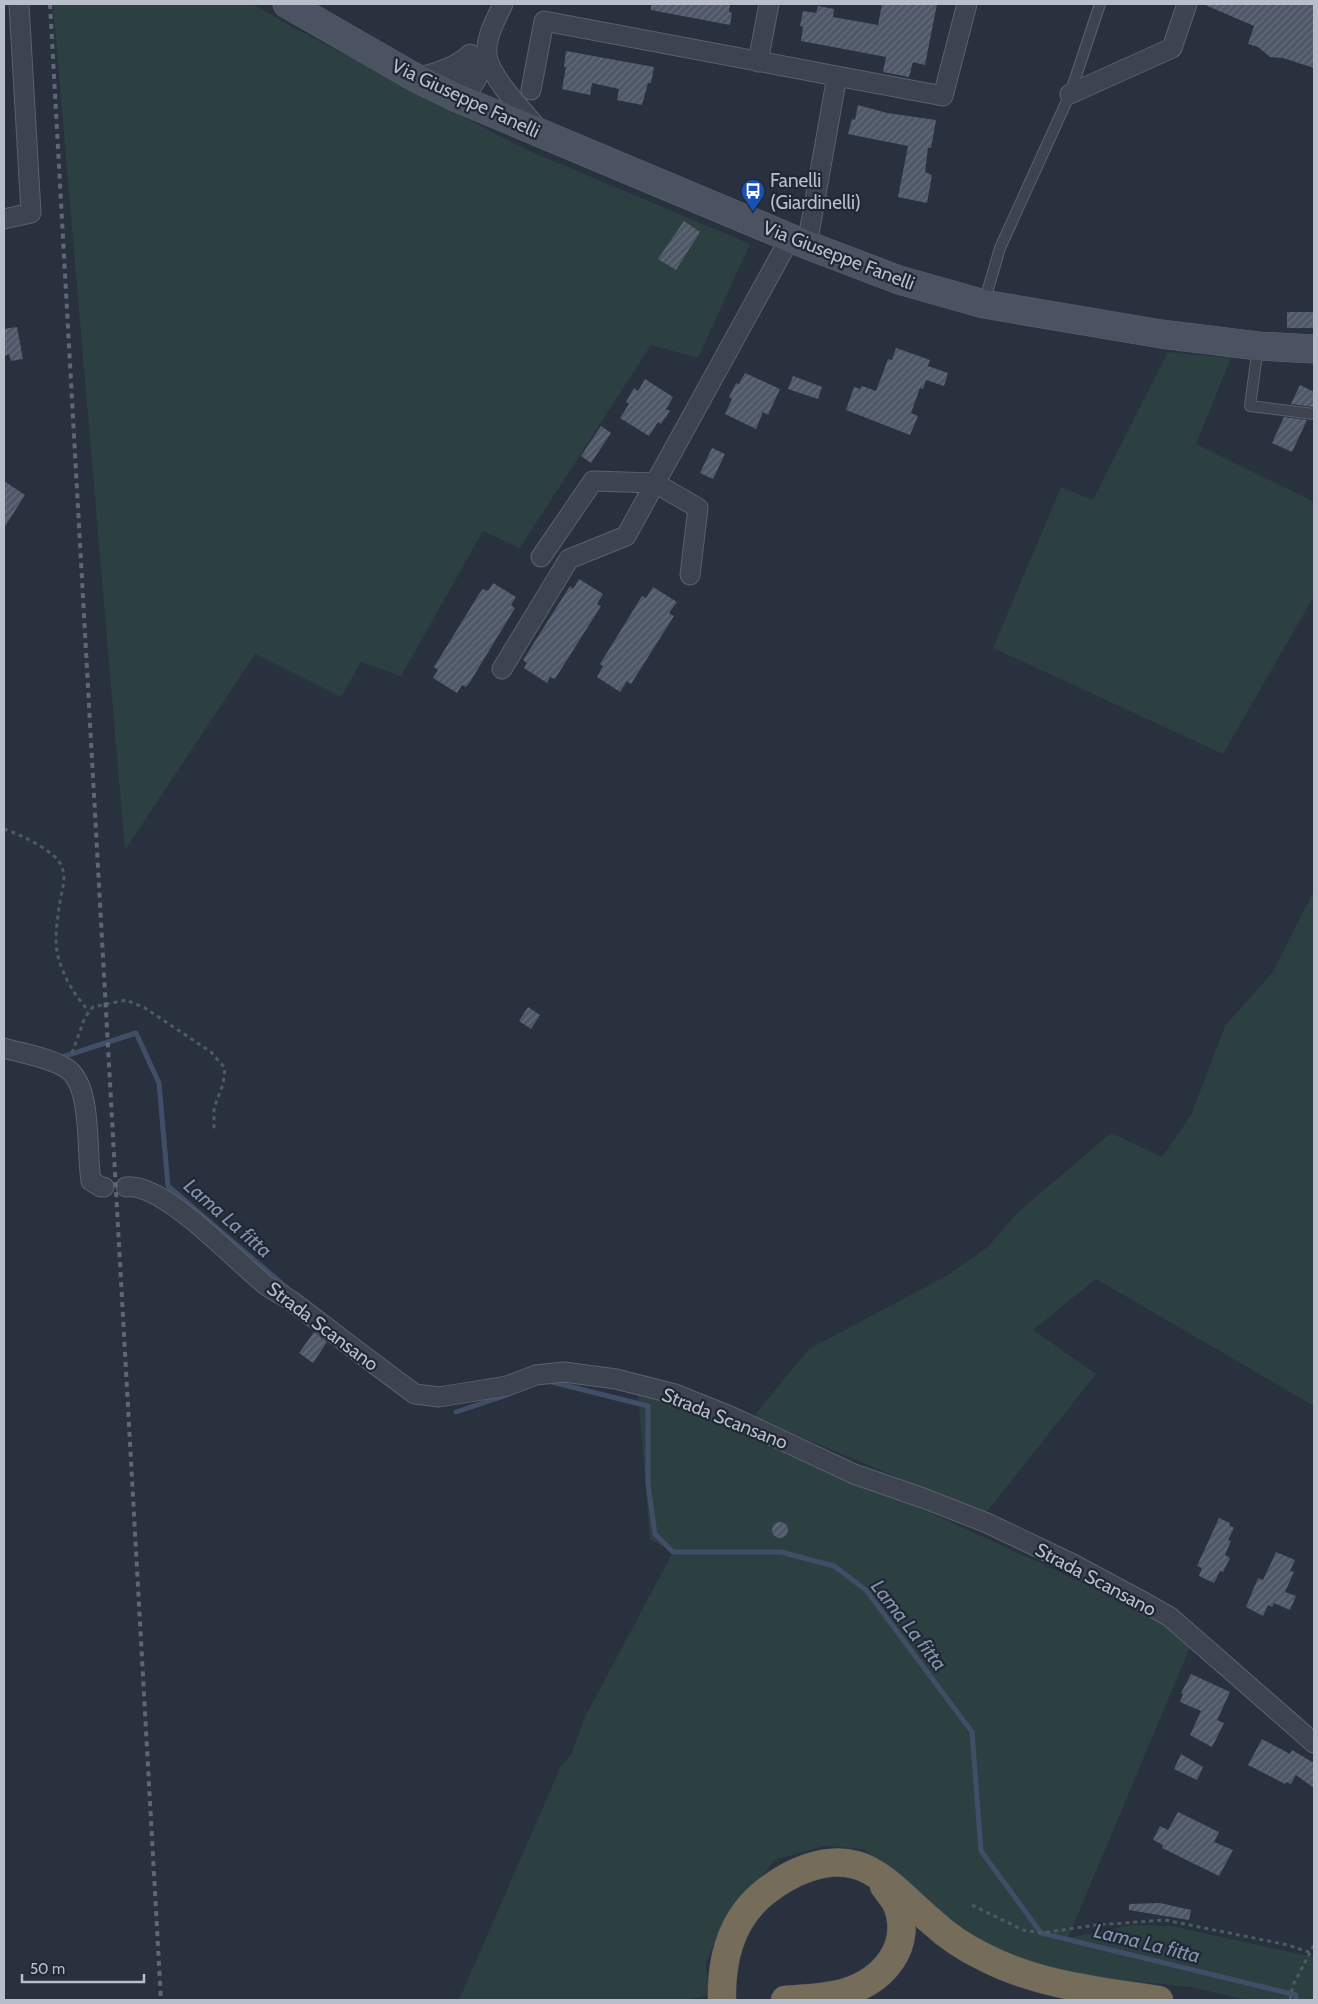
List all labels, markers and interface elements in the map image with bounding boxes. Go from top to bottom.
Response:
street label: Via Giuseppe Fanelli [388,54,543,143]
place label: Fanelli (Giardinelli) [770,169,861,214]
bus stop icon: Fanelli (Giardinelli) [740,178,766,212]
street label: Via Giuseppe Fanelli [760,216,918,295]
water label: Lama La fitta [179,1173,277,1263]
street label: Strada Scansano [262,1277,383,1376]
street label: Strada Scansano [659,1383,791,1454]
street label: Strada Scansano [1031,1538,1160,1621]
water label: Lama La fitta [866,1575,952,1675]
water label: Lama La fitta [1091,1918,1203,1968]
scale bar [22,1952,145,1984]
text: 50 m [30,1960,65,1978]

